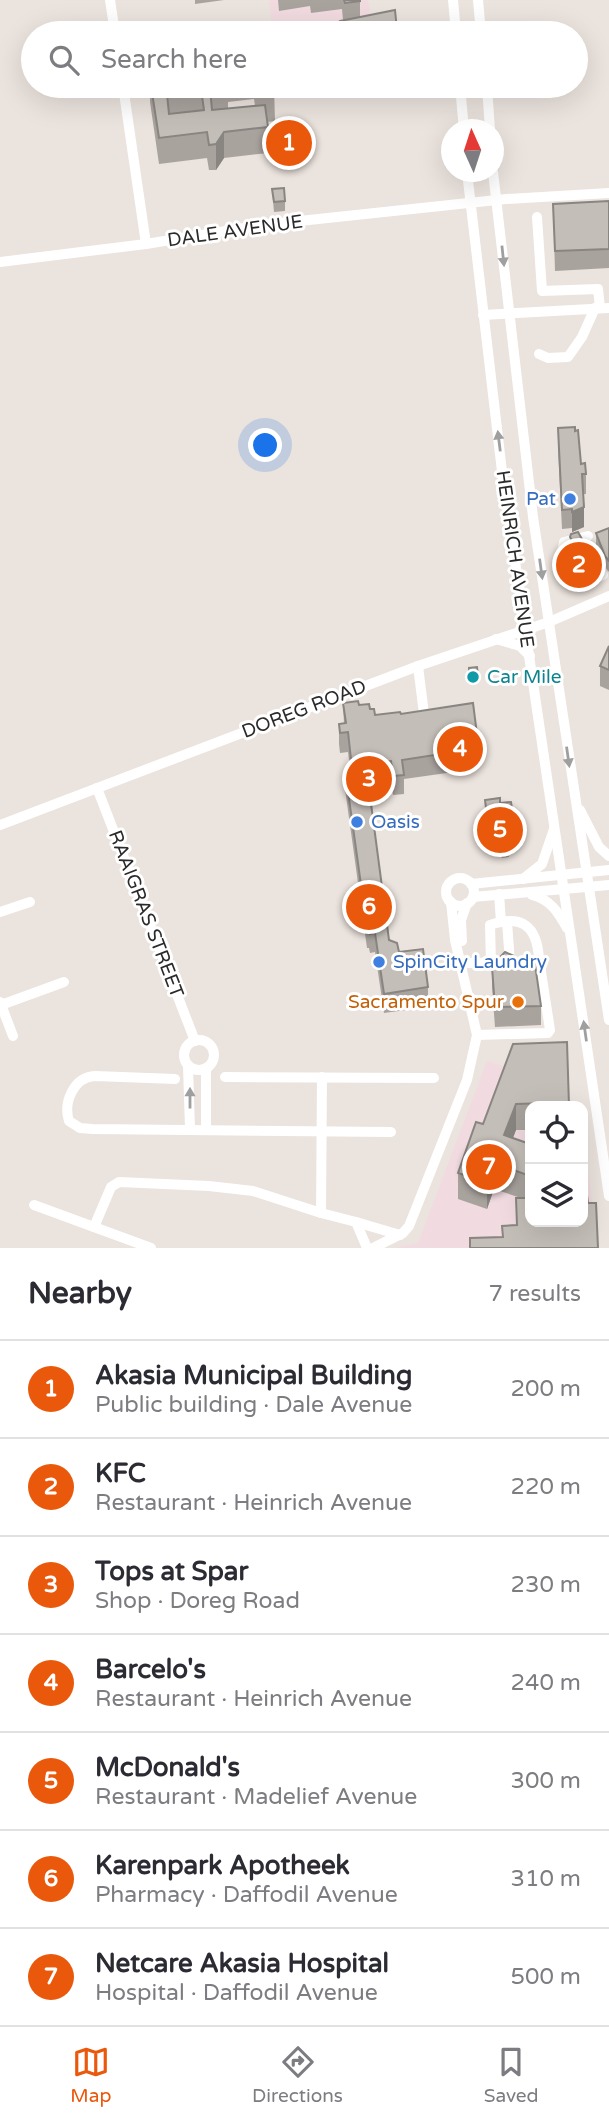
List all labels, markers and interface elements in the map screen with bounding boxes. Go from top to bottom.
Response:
search box [21,21,588,98]
icon: search [45,41,83,79]
text: Search here [101,44,247,75]
pin: 1 [266,117,312,169]
north arrow [441,119,504,182]
street label: DALE AVENUE [166,211,304,251]
one-way arrow [498,246,509,268]
your location [248,428,282,462]
one-way arrow [493,430,504,452]
street label: HEINRICH AVENUE [492,469,538,649]
place label: Pat [526,488,556,510]
marker: Pat [562,491,578,507]
pin: 2 [556,539,602,591]
one-way arrow [535,559,546,581]
place label: Car Mile [487,666,561,688]
marker: Car Mile [465,669,481,685]
street label: DOREG ROAD [239,675,369,743]
pin: 4 [437,723,483,775]
one-way arrow [563,746,574,768]
pin: 3 [346,753,392,805]
pin: 5 [477,804,523,856]
place label: Oasis [371,811,420,833]
marker: Oasis [349,814,365,830]
street label: RAAIGRAS STREET [104,827,188,1001]
pin: 6 [346,881,392,933]
place label: SpinCity Laundry [393,951,547,973]
marker: SpinCity Laundry [371,954,387,970]
place label: Sacramento Spur [348,991,505,1013]
marker: Sacramento Spur [510,994,526,1010]
one-way arrow [580,1020,591,1042]
one-way arrow [184,1086,196,1108]
map controls [525,1101,588,1227]
button: locate [525,1101,588,1164]
pin: 7 [466,1141,512,1193]
button: layers [525,1164,588,1227]
text: Nearby [28,1275,132,1312]
text: 7 results [488,1280,581,1308]
text: Akasia Municipal Building [95,1360,412,1391]
text: 1 [44,1375,58,1403]
text: 200 m [511,1375,581,1403]
text: Public building · Dale Avenue [95,1391,412,1419]
text: KFC [95,1458,146,1489]
text: 2 [44,1473,58,1501]
text: 220 m [511,1473,581,1501]
text: Restaurant · Heinrich Avenue [95,1489,412,1517]
text: Tops at Spar [95,1556,248,1587]
text: 3 [44,1571,58,1599]
text: 230 m [511,1571,581,1599]
text: Shop · Doreg Road [95,1587,300,1615]
text: Barcelo's [95,1654,206,1685]
text: 4 [44,1669,58,1697]
text: 240 m [511,1669,581,1697]
text: Restaurant · Heinrich Avenue [95,1685,412,1713]
text: McDonald's [95,1752,240,1783]
text: 5 [44,1767,58,1795]
text: 300 m [511,1767,581,1795]
text: Restaurant · Madelief Avenue [95,1783,417,1811]
text: Karenpark Apotheek [95,1850,350,1881]
text: 6 [44,1865,58,1893]
text: 310 m [511,1865,581,1893]
text: Pharmacy · Daffodil Avenue [95,1881,398,1909]
text: Netcare Akasia Hospital [95,1948,389,1979]
text: 7 [44,1963,58,1991]
text: 500 m [511,1963,581,1991]
text: Hospital · Daffodil Avenue [95,1979,378,2007]
tab: Map [70,2043,111,2107]
tab: Directions [252,2043,343,2107]
tab: Saved [484,2043,539,2107]

